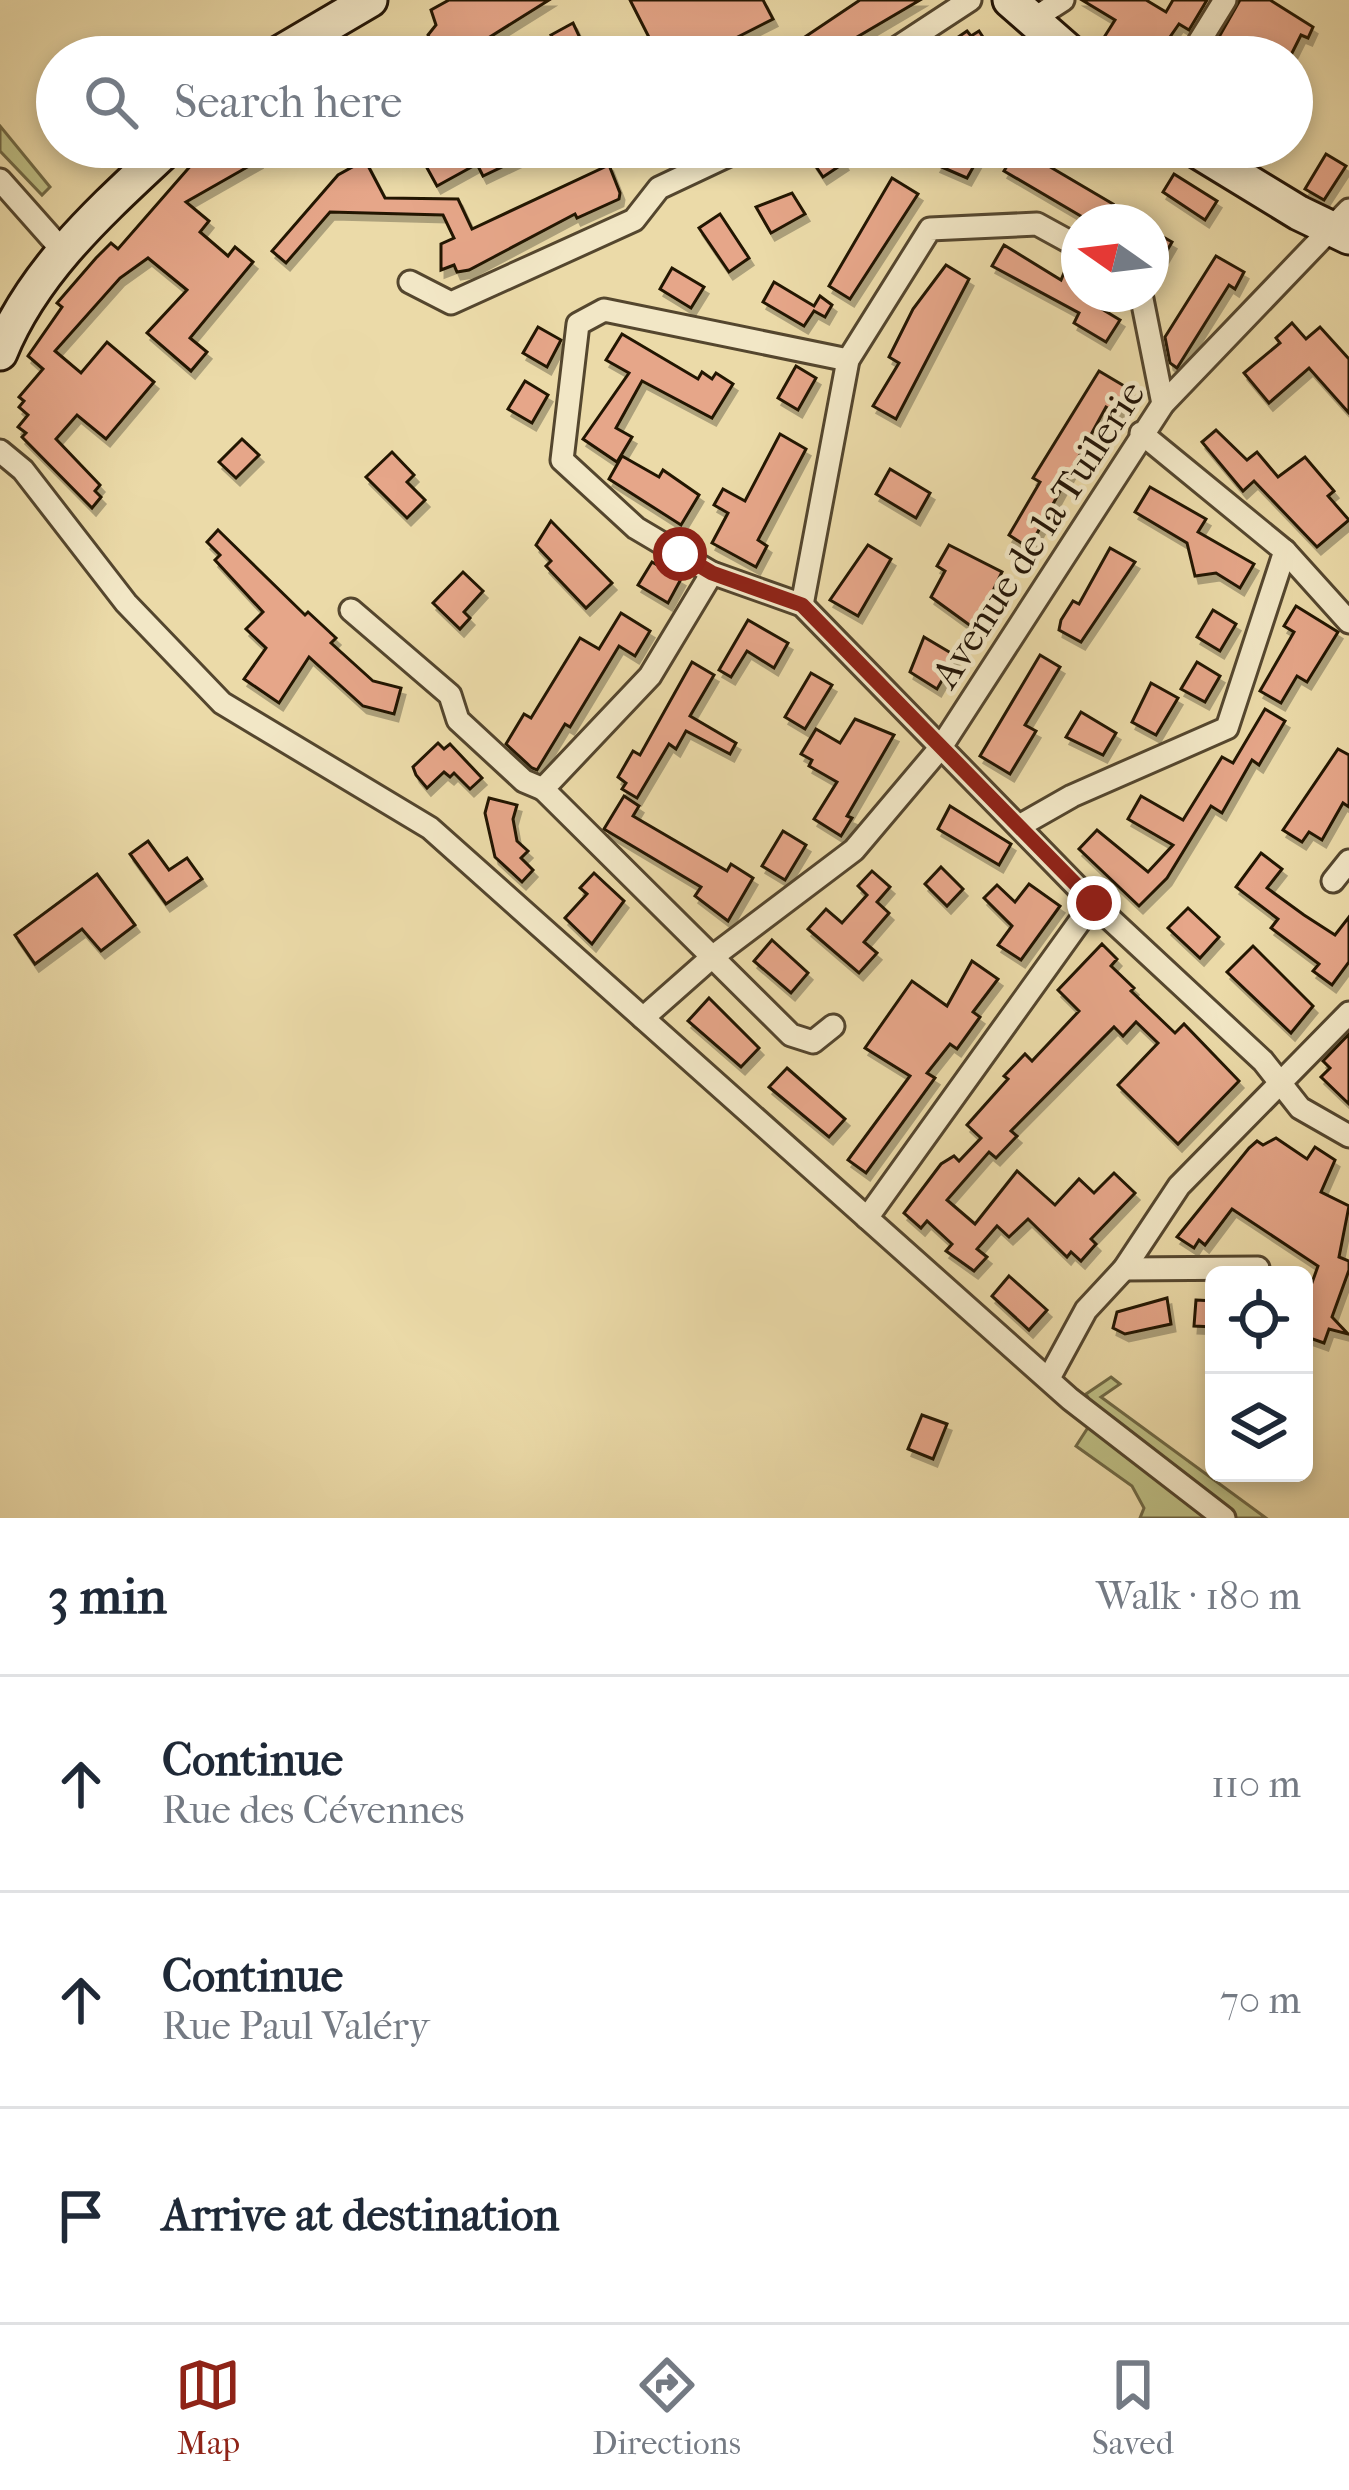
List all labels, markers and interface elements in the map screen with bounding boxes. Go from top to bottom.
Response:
search box [36,36,1313,168]
icon: search [78,69,144,135]
text: Search here [174,76,402,129]
north arrow [1061,204,1169,312]
street label: Avenue de la Tuilerie [921,372,1154,698]
route start [653,527,707,581]
route end [1067,876,1121,930]
map controls [1205,1266,1313,1482]
button: locate [1205,1266,1313,1374]
button: layers [1205,1374,1313,1482]
text: 3 min [48,1566,167,1626]
text: Walk · 180 m [1096,1573,1301,1619]
text: Continue [162,1734,343,1787]
icon: ahead [48,1751,114,1817]
text: 110 m [1211,1761,1301,1807]
text: Rue des Cévennes [162,1787,464,1833]
text: Continue [162,1950,343,2003]
icon: ahead [48,1967,114,2033]
text: 70 m [1220,1977,1301,2023]
text: Rue Paul Valéry [162,2003,430,2049]
icon: arrive [48,2183,114,2249]
text: Arrive at destination [162,2189,559,2242]
tab: Map [175,2352,241,2463]
tab: Directions [592,2352,741,2463]
tab: Saved [1092,2352,1174,2463]

